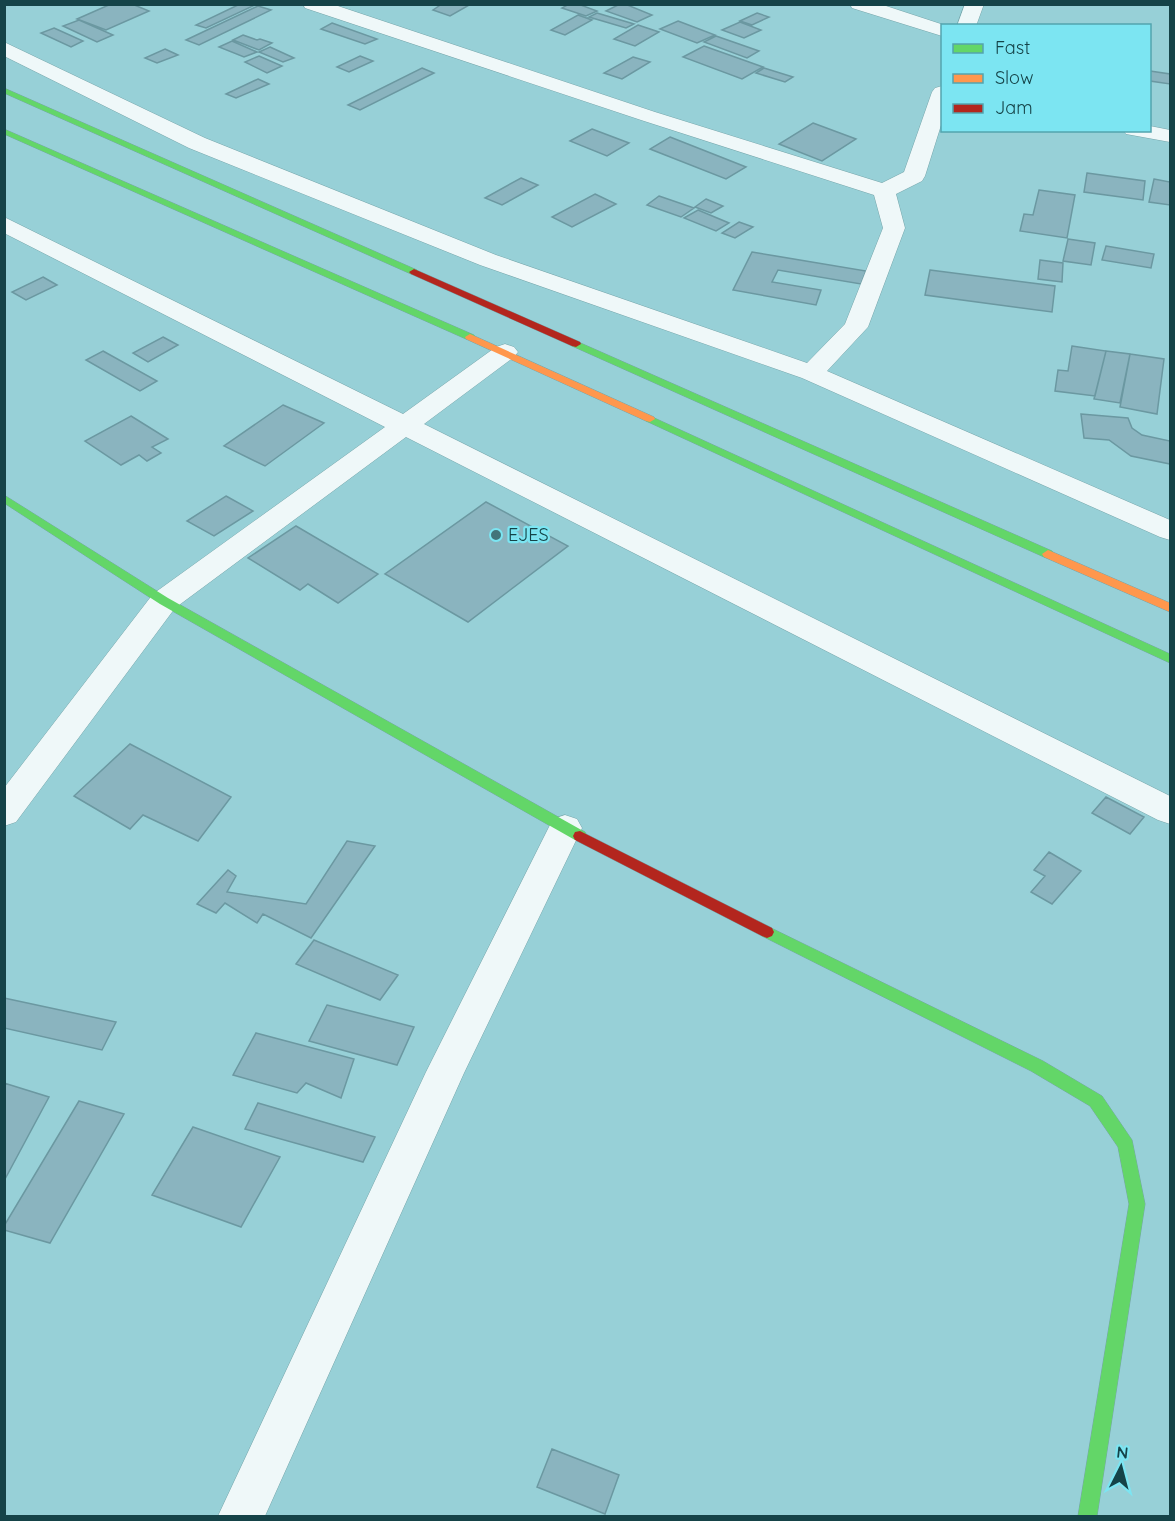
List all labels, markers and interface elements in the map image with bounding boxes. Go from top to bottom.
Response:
legend [941,24,1151,132]
text: Fast [995,36,1030,59]
text: Slow [995,66,1033,89]
text: Jam [995,96,1033,119]
place label: EJES [508,523,549,546]
marker: EJES [489,528,503,542]
north arrow [1091,1437,1151,1497]
text: N [1116,1442,1129,1463]

